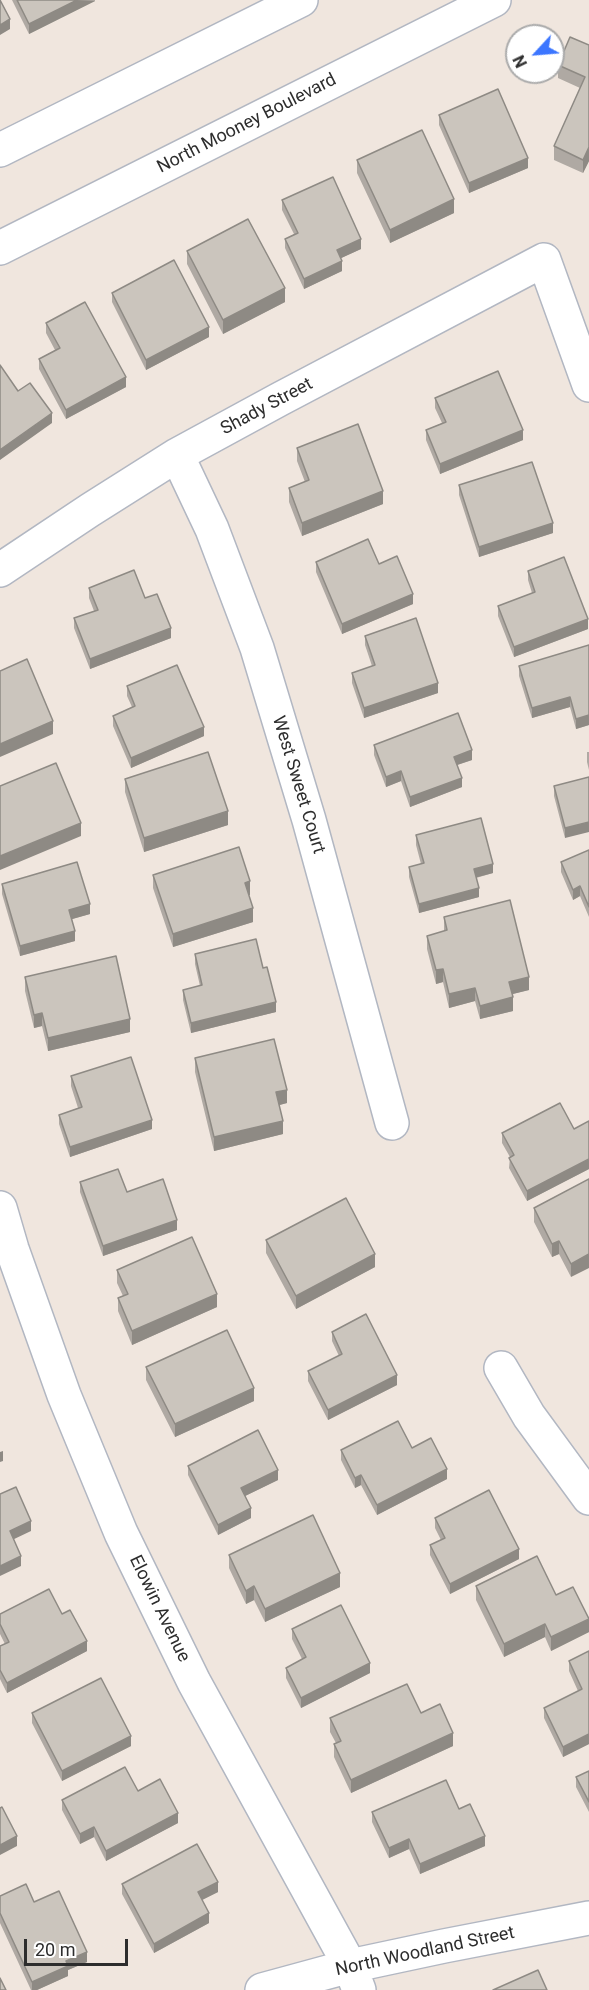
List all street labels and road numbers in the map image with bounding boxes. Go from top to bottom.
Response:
street label: North Mooney Boulevard [154,69,340,179]
street label: Shady Street [217,374,317,440]
street label: West Sweet Court [267,714,329,856]
street label: Elowin Avenue [124,1552,194,1666]
street label: North Woodland Street [333,1922,517,1982]

